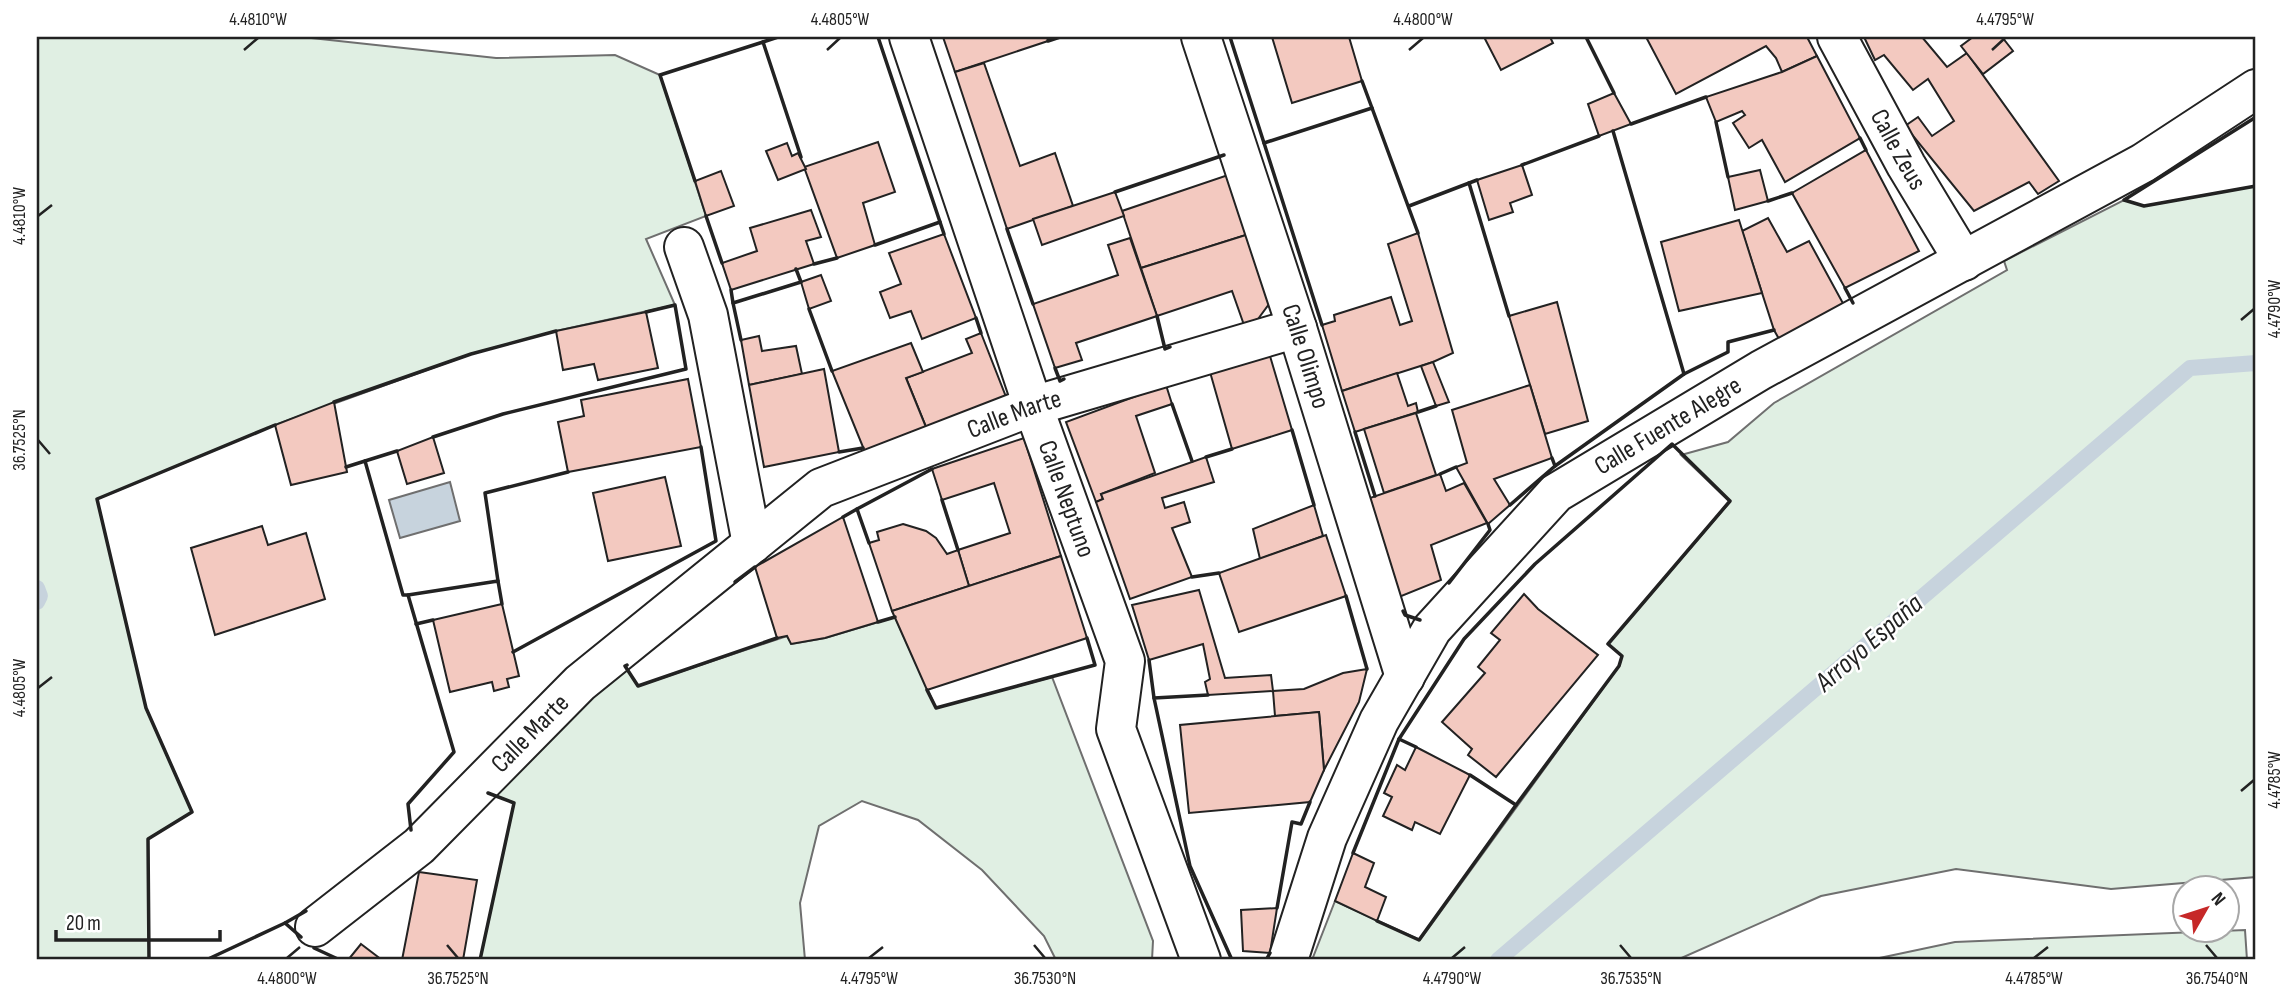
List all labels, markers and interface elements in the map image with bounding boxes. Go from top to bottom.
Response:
text: 4.4810°W [229,9,287,30]
text: 4.4805°W [811,9,870,30]
text: 4.4800°W [1393,9,1453,30]
text: 4.4795°W [1976,9,2034,30]
street label: Calle Zeus [1863,104,1933,196]
text: 4.4810°W [9,187,30,245]
text: 4.4790°W [2264,279,2285,338]
street label: Calle Olimpo [1275,300,1336,412]
street label: Calle Fuente Alegre [1589,370,1747,482]
street label: Calle Marte [963,383,1065,445]
text: 36.7525°N [9,409,30,471]
street label: Calle Neptuno [1031,436,1102,561]
water label: Arroyo España [1808,587,1930,699]
text: 4.4805°W [9,658,30,717]
street label: Calle Marte [485,688,576,779]
text: 4.4785°W [2264,751,2285,809]
north arrow [2170,874,2240,944]
text: N [2206,888,2230,910]
scale bar [56,899,220,943]
text: 20 m [66,911,101,936]
text: 4.4800°W [257,968,317,989]
text: 36.7525°N [427,968,489,989]
text: 4.4795°W [840,968,898,989]
text: 36.7530°N [1014,968,1076,989]
text: 4.4790°W [1423,968,1482,989]
text: 36.7535°N [1600,968,1662,989]
text: 4.4785°W [2005,968,2063,989]
text: 36.7540°N [2186,968,2248,989]

